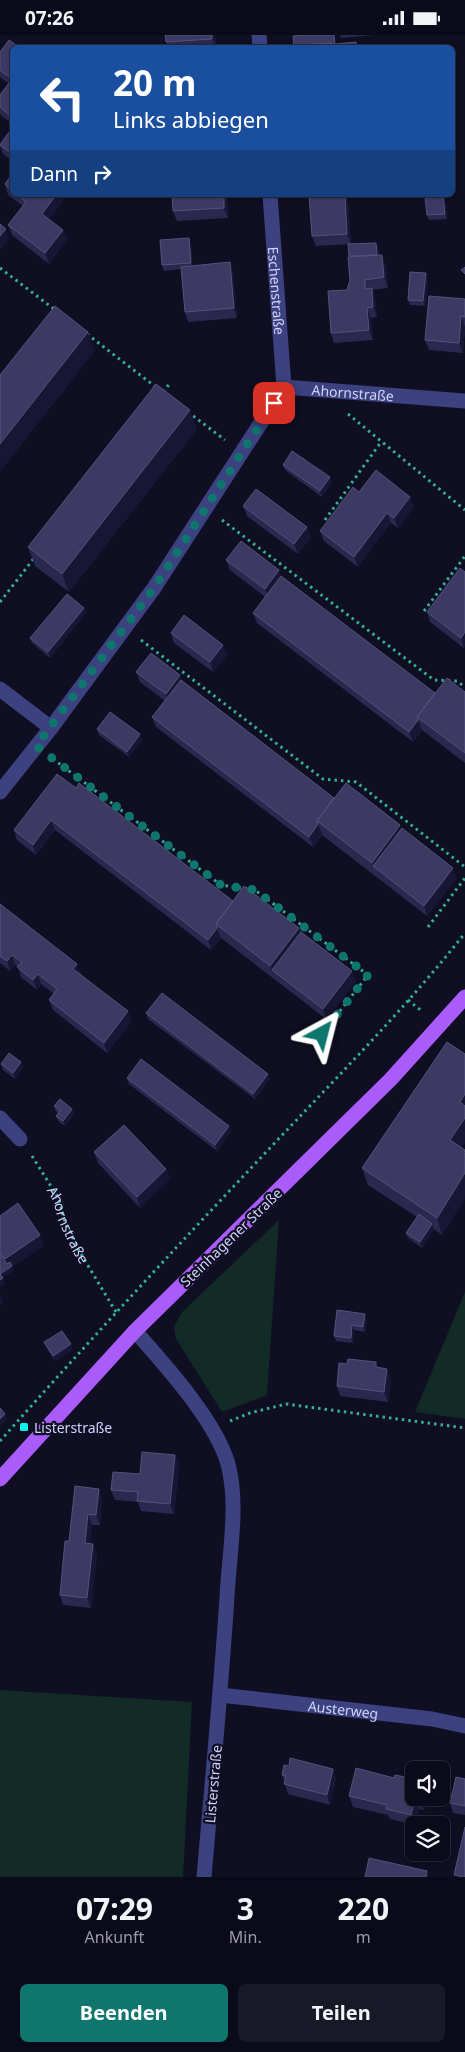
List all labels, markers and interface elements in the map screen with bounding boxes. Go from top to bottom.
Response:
text: 07:26 [25,5,74,31]
text: 20 m [113,59,196,106]
icon: left [30,65,95,130]
text: Links abbiegen [113,104,269,134]
icon: right [88,160,116,188]
text: Dann [30,161,78,187]
street label: Eschenstraße [264,246,290,336]
street label: Ahornstraße [311,380,395,405]
pin [253,382,295,424]
icon: arrive [260,389,288,417]
position arrow [295,1007,347,1059]
street label: Ahornstraße [44,1182,94,1267]
street label: Steinhagener Straße [176,1183,286,1291]
place label: Listerstraße [34,1418,112,1437]
marker: Listerstraße [18,1421,30,1433]
street label: Austerweg [307,1696,379,1722]
street label: Listerstraße [200,1744,226,1824]
map controls [405,1761,450,1861]
button: sound [405,1761,450,1806]
button: layers [405,1816,450,1861]
text: 07:29 [76,1888,153,1929]
text: 3 [237,1888,254,1929]
text: 220 [338,1888,389,1929]
text: Ankunft [85,1926,144,1948]
text: Min. [229,1926,262,1948]
text: m [356,1926,371,1948]
button: Beenden [20,1984,228,2042]
button: Teilen [238,1984,445,2042]

